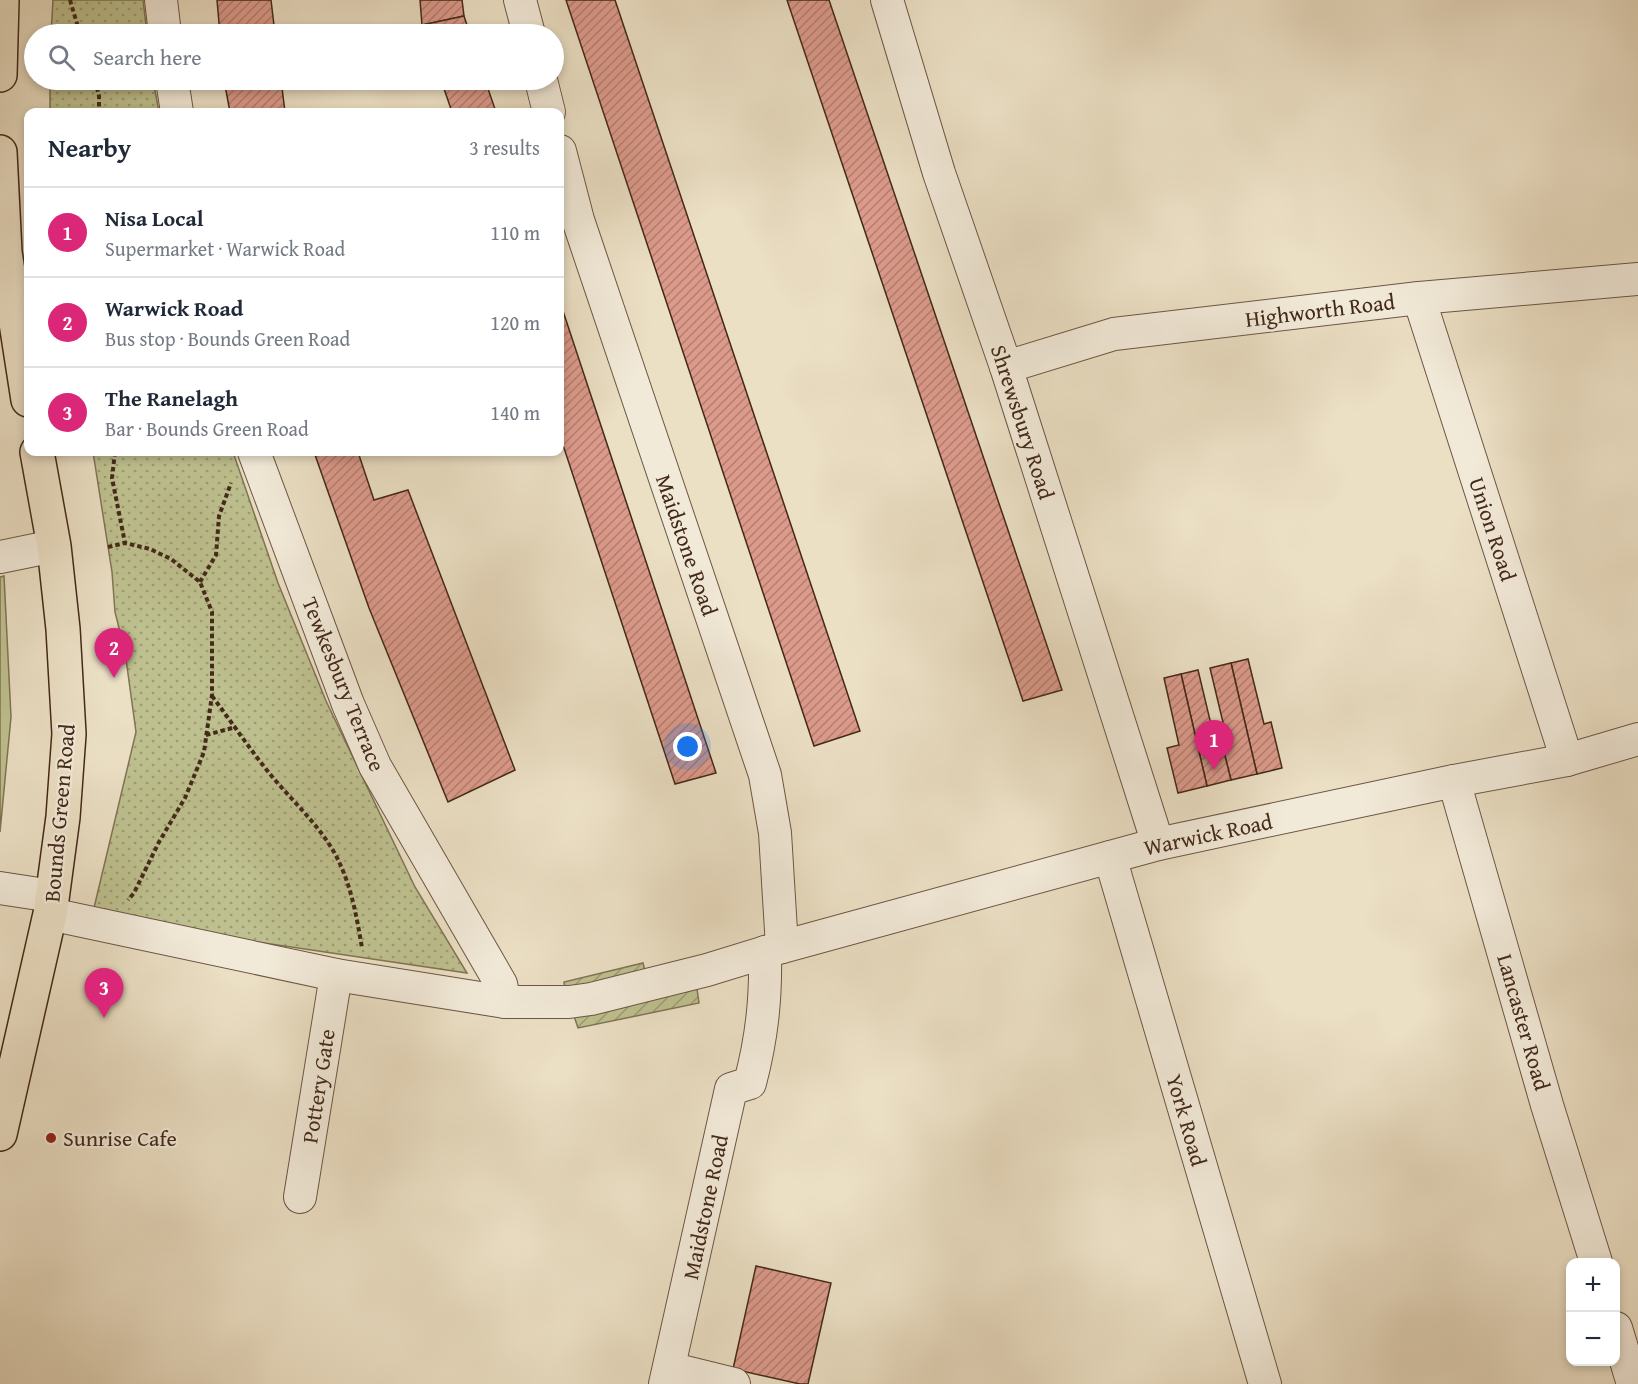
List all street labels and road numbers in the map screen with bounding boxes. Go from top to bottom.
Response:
street label: Highworth Road [1243,285,1397,335]
street label: Shrewsbury Road [983,341,1063,504]
street label: Maidstone Road [648,470,726,620]
street label: Union Road [1461,473,1525,585]
street label: Tewkesbury Terrace [294,592,394,776]
street label: Bounds Green Road [35,722,83,903]
street label: Warwick Road [1141,805,1275,863]
street label: Lancaster Road [1489,950,1559,1094]
street label: Pottery Gate [293,1027,343,1145]
street label: York Road [1159,1070,1215,1170]
street label: Maidstone Road [674,1131,736,1283]

